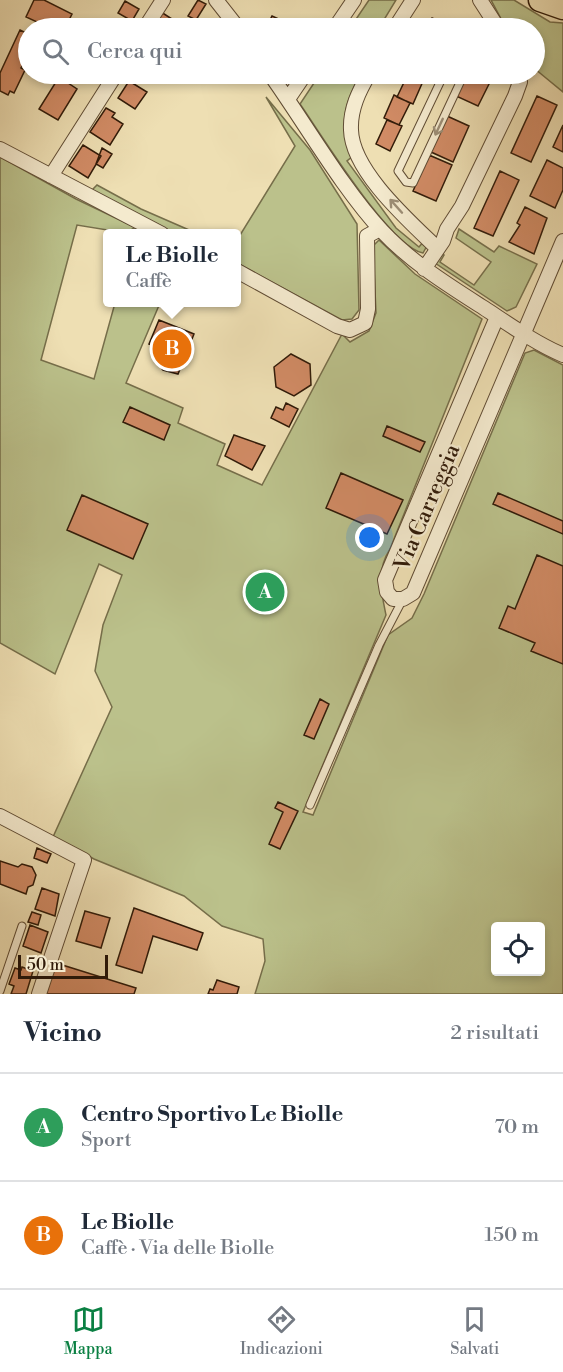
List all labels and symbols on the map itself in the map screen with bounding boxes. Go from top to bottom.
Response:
one-way arrow [433,117,444,135]
one-way arrow [389,199,403,214]
pin: B [152,326,192,372]
street label: Via Carreggia [388,439,467,576]
your location [355,523,384,552]
pin: A [246,570,284,614]
scale bar [18,952,108,980]

